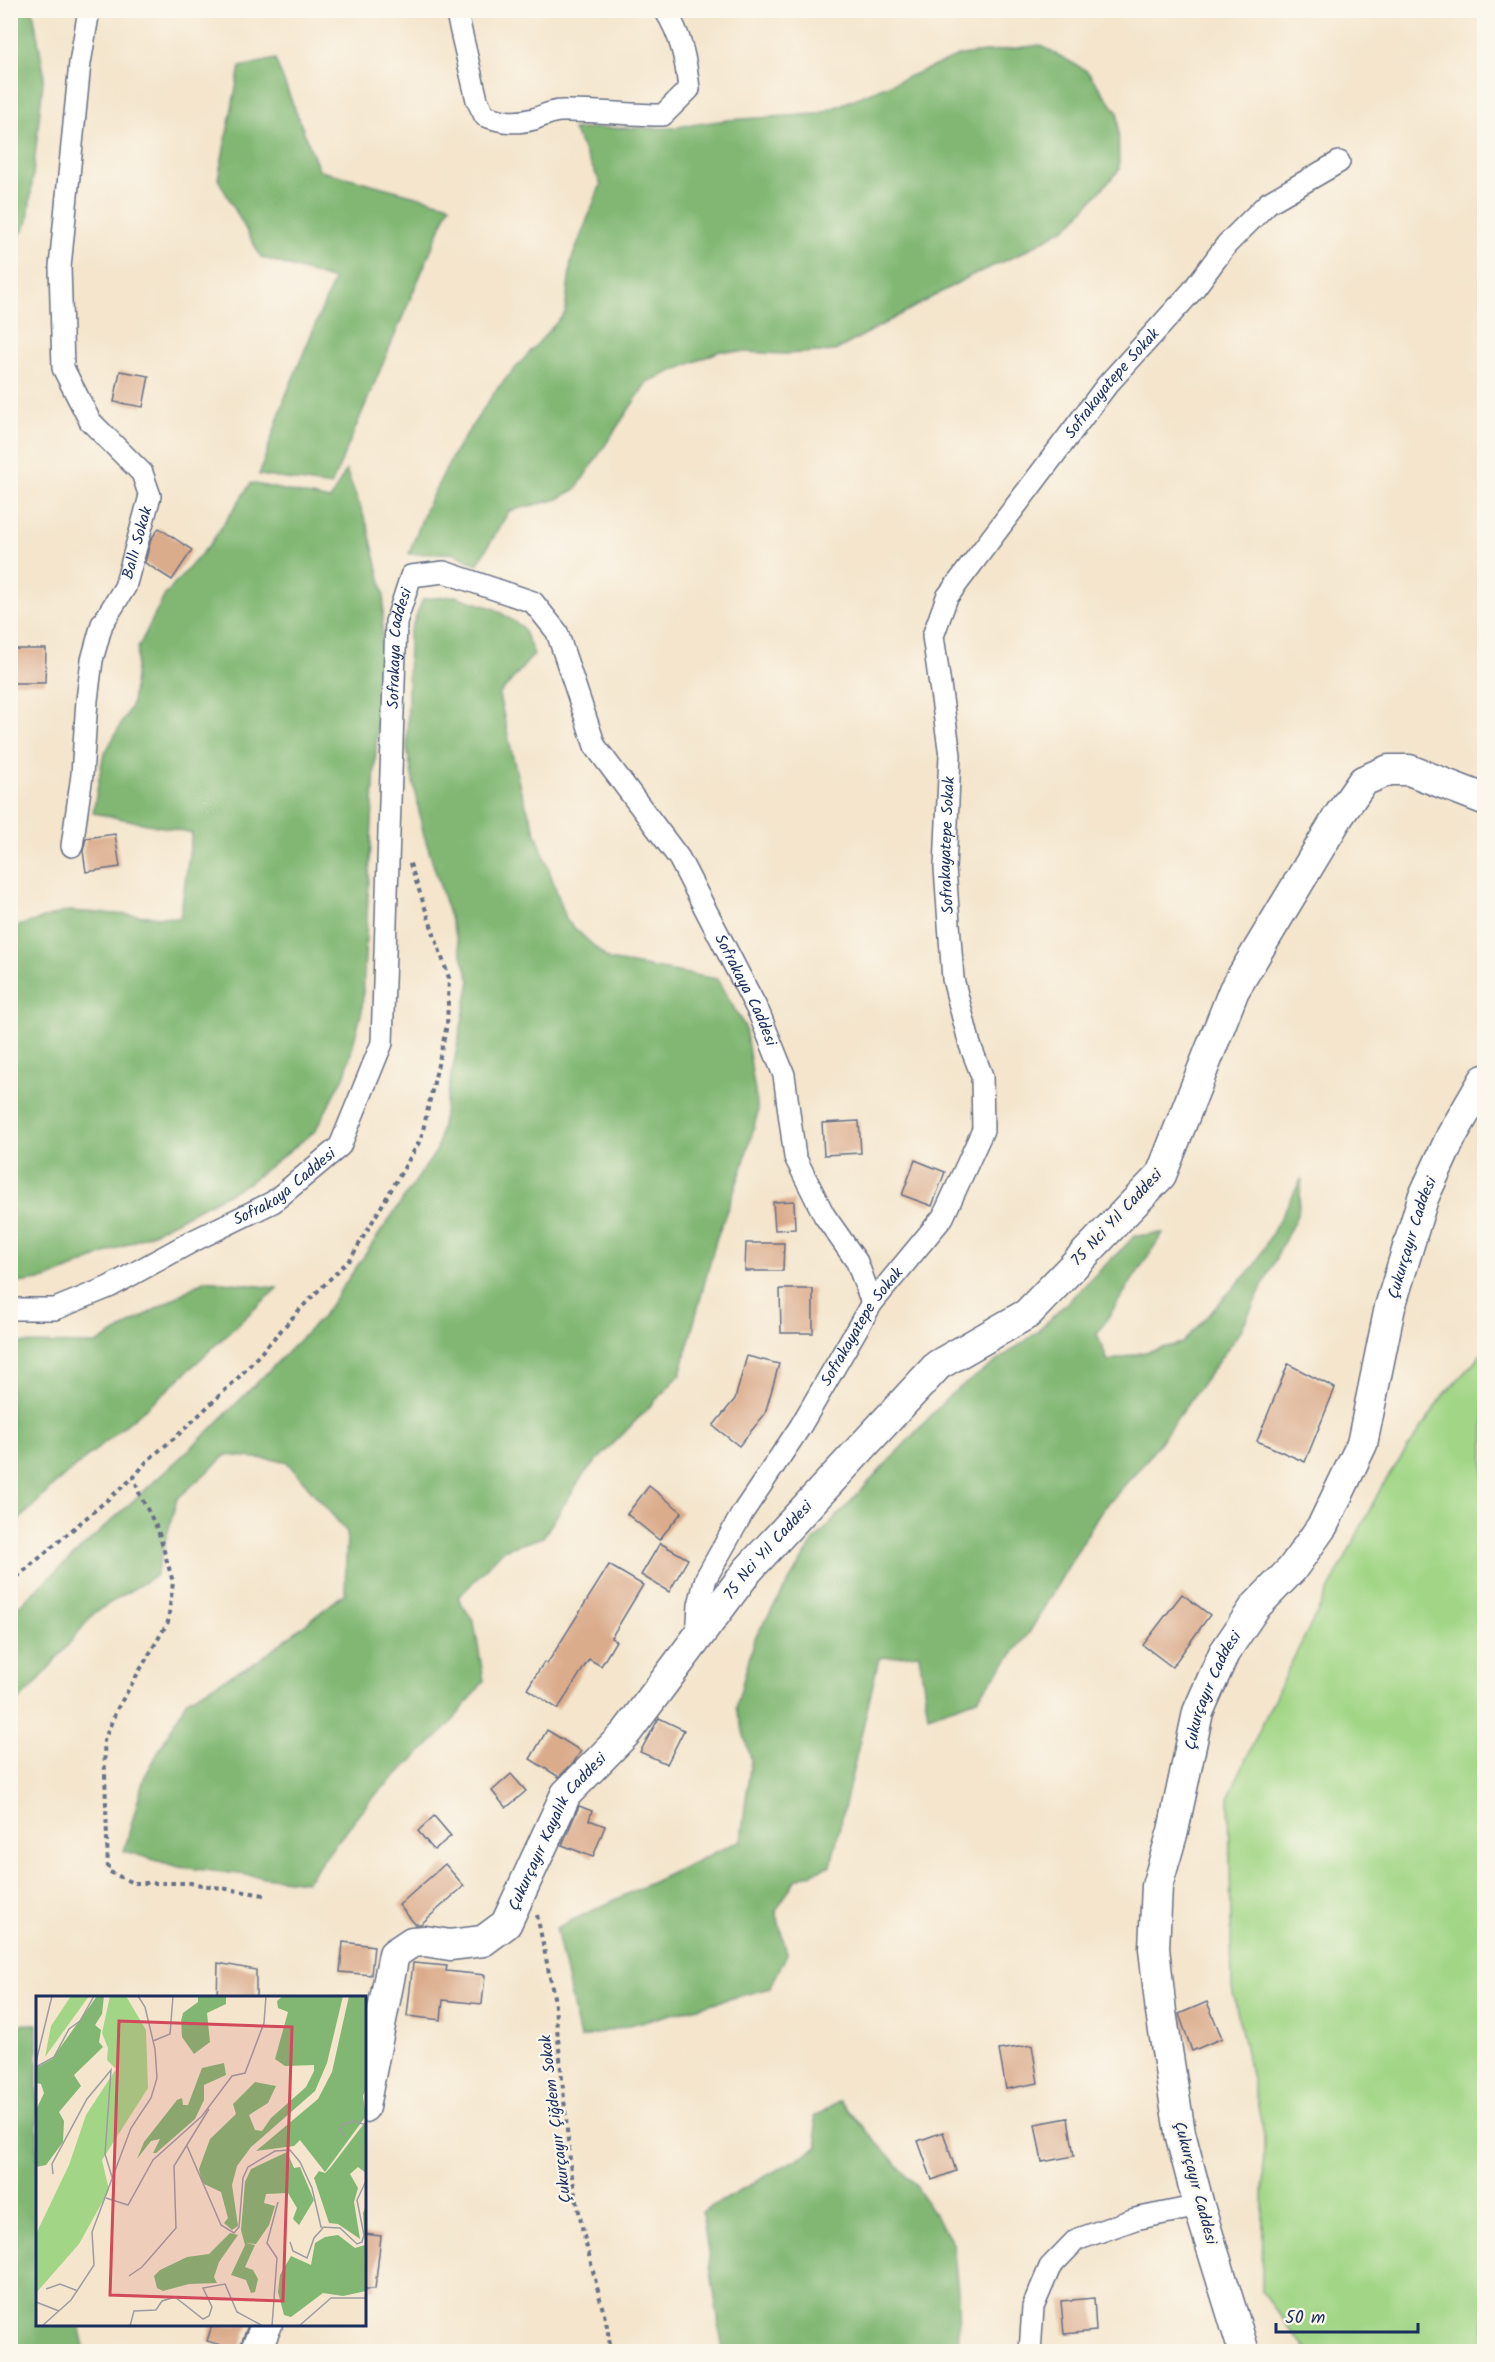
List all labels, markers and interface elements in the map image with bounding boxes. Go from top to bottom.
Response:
street label: Sofrakayatepe Sokak [1058,322,1166,444]
street label: Ballı Sokak [115,503,159,582]
street label: Sofrakaya Caddesi [381,584,419,709]
street label: Sofrakayatepe Sokak [932,776,962,915]
street label: Sofrakaya Caddesi [708,930,784,1051]
street label: Sofrakaya Caddesi [229,1141,342,1232]
street label: 75 Nci Yıl Caddesi [1065,1163,1170,1272]
street label: Çukurçayır Caddesi [1381,1172,1444,1302]
street label: Sofrakayatepe Sokak [814,1261,910,1391]
street label: 75 Nci Yıl Caddesi [717,1494,820,1605]
street label: Çukurçayır Caddesi [1178,1625,1248,1752]
street label: Çukurçayır Kayalık Caddesi [501,1746,613,1915]
inset map [36,1996,366,2326]
street label: Çukurçayır Çiğdem Sokak [533,2033,579,2205]
street label: Çukurçayır Caddesi [1167,2119,1224,2249]
scale bar [1276,2296,1418,2334]
text: 50 m [1285,2304,1325,2333]

